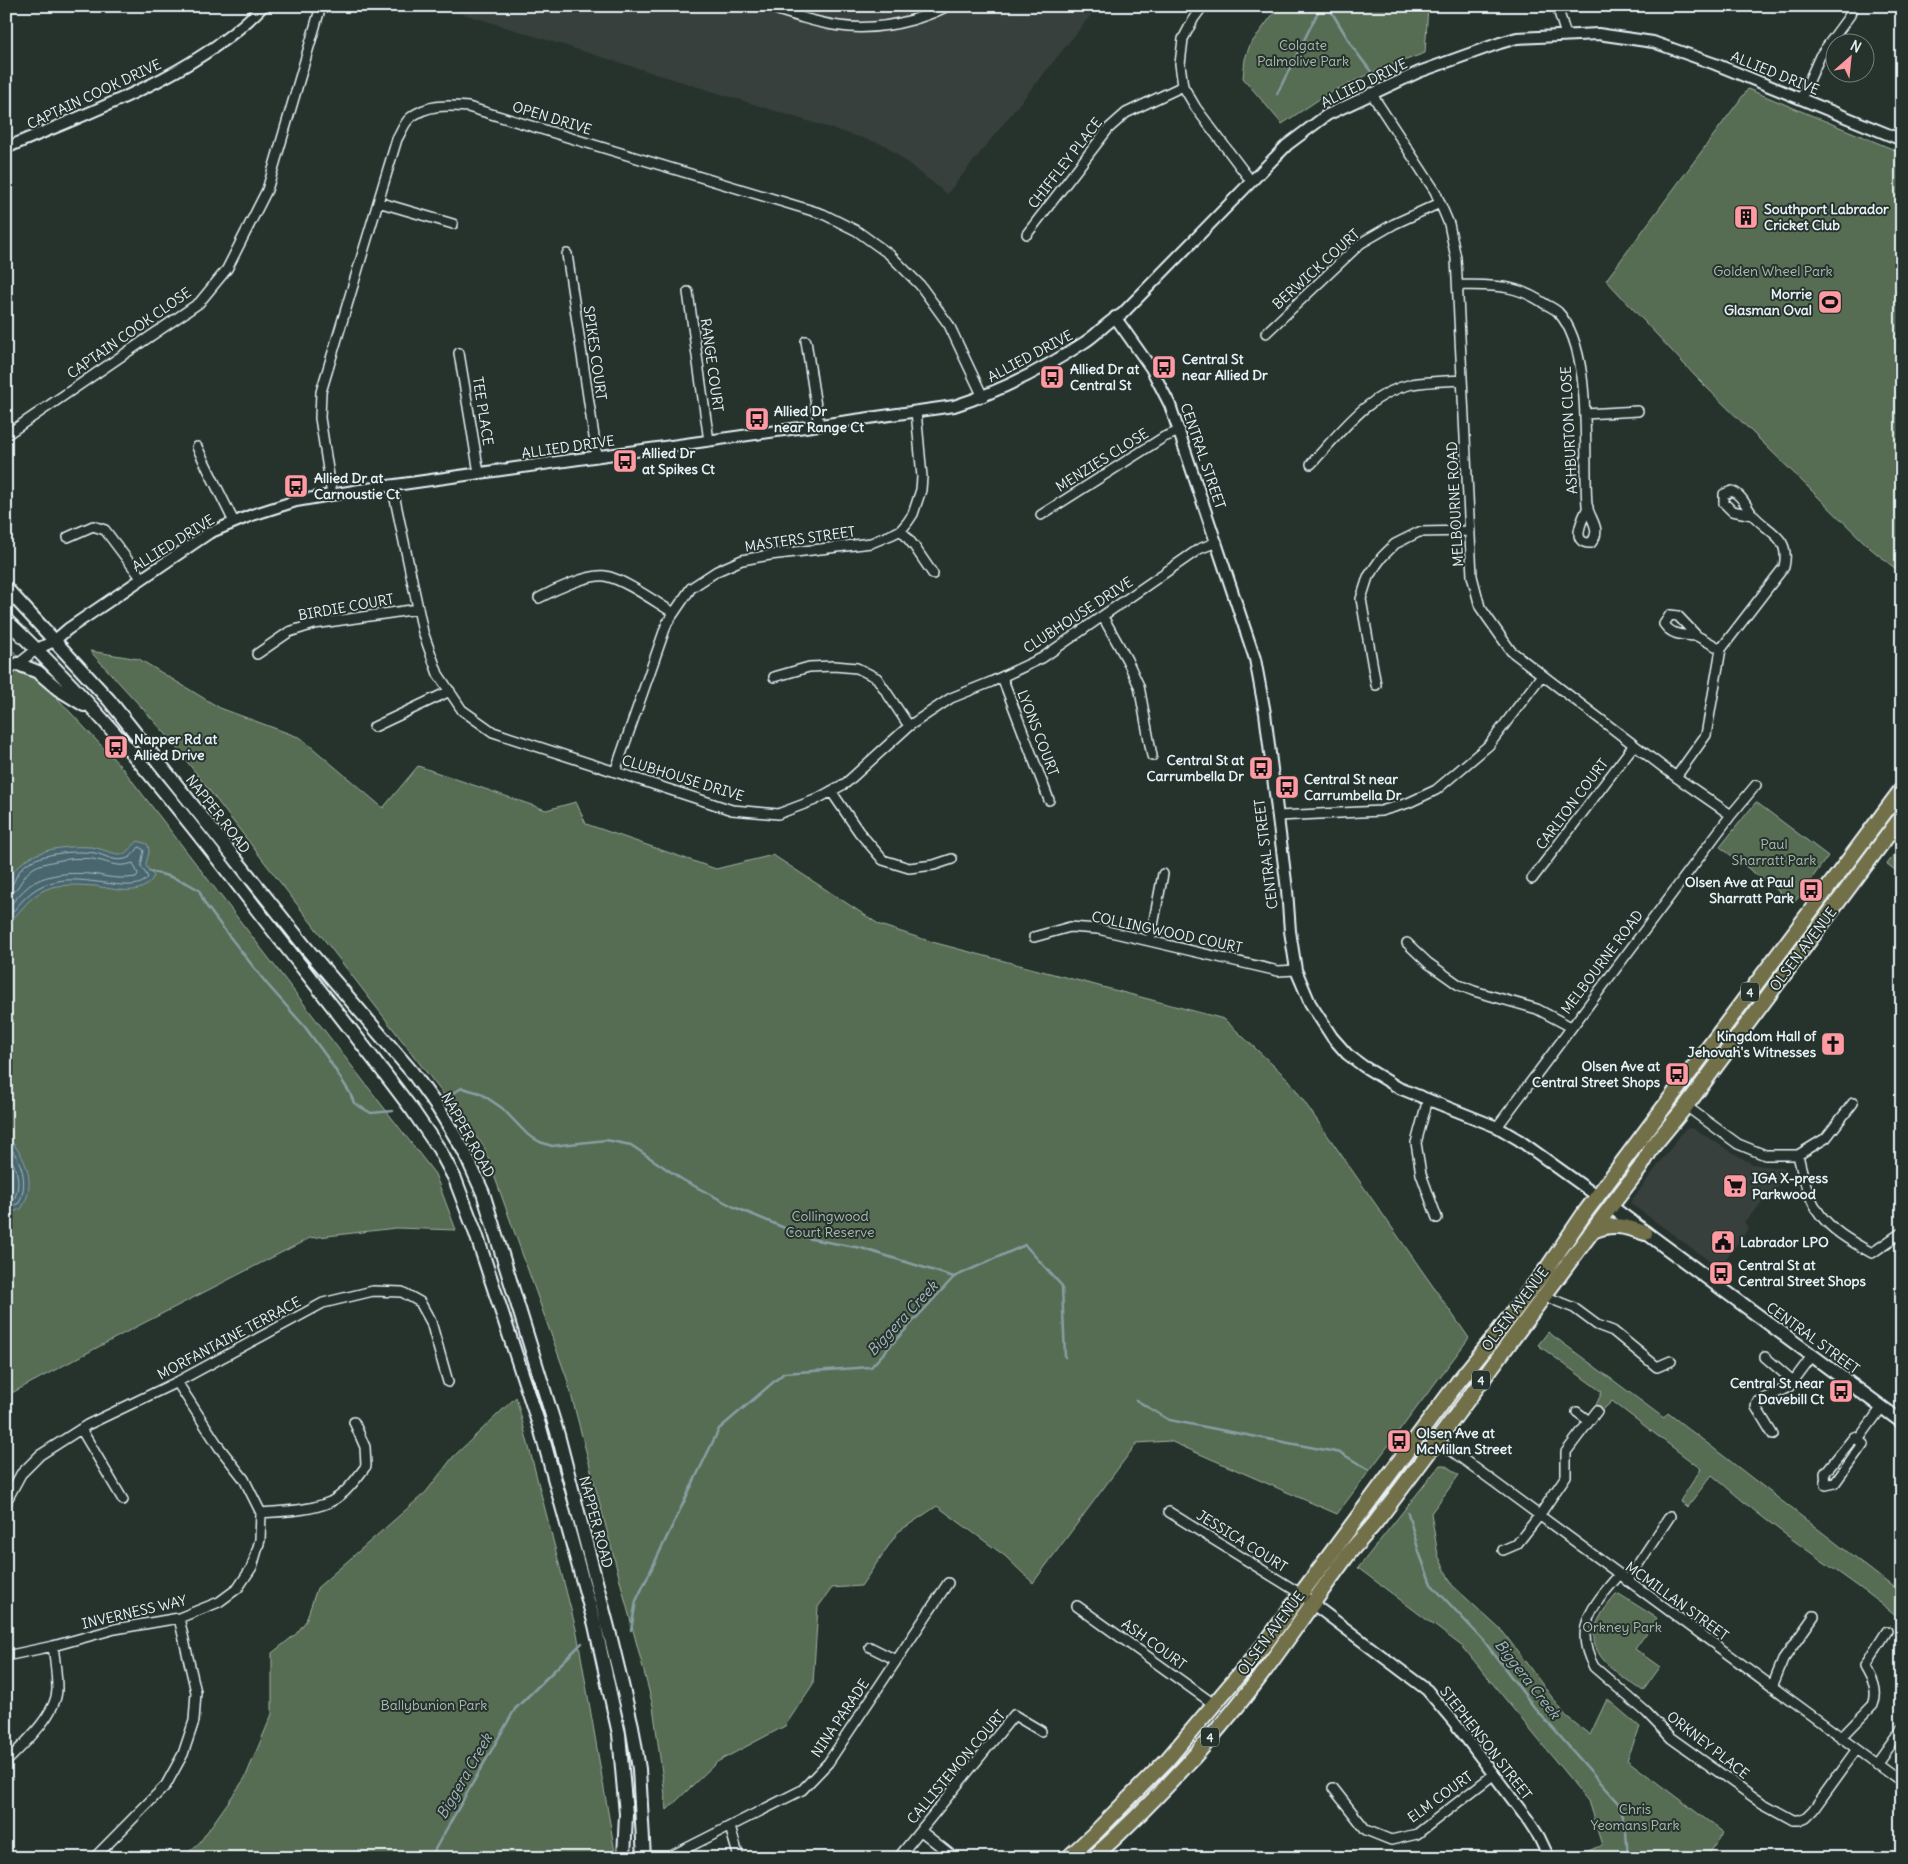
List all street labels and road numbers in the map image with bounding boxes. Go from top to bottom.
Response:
street label: ALLIED DRIVE [1728,47,1822,99]
street label: ALLIED DRIVE [1318,54,1410,112]
street label: CAPTAIN COOK DRIVE [24,55,164,133]
street label: OPEN DRIVE [510,97,594,139]
street label: CHIFFLEY PLACE [1024,114,1106,212]
street label: BERWICK COURT [1269,225,1363,313]
street label: CAPTAIN COOK CLOSE [64,283,194,383]
street label: SPIKES COURT [579,305,611,401]
street label: RANGE COURT [697,317,727,413]
street label: ALLIED DRIVE [984,326,1076,386]
street label: ASHBURTON CLOSE [1557,366,1581,494]
street label: TEE PLACE [469,375,497,447]
street label: CENTRAL STREET [1176,401,1230,511]
street label: MENZIES CLOSE [1052,424,1152,496]
street label: ALLIED DRIVE [520,432,616,462]
street label: MELBOURNE ROAD [1443,441,1467,567]
street label: ALLIED DRIVE [128,511,218,575]
street label: MASTERS STREET [744,522,856,556]
street label: CLUBHOUSE DRIVE [1020,573,1136,657]
street label: BIRDIE COURT [297,590,395,624]
street label: LYONS COURT [1013,687,1063,779]
street label: CLUBHOUSE DRIVE [620,751,746,805]
street label: CARLTON COURT [1532,755,1612,853]
street label: NAPPER ROAD [182,771,254,857]
street label: CENTRAL STREET [1250,798,1282,910]
street label: OLSEN AVENUE [1766,903,1840,995]
street label: MELBOURNE ROAD [1557,906,1647,1018]
street label: COLLINGWOOD COURT [1090,907,1244,957]
road number: 4 [1741,982,1759,1002]
street label: NAPPER ROAD [437,1089,499,1181]
street label: OLSEN AVENUE [1478,1263,1552,1355]
street label: MORFANTAINE TERRACE [154,1293,304,1383]
street label: CENTRAL STREET [1763,1298,1863,1378]
road number: 4 [1472,1370,1490,1390]
street label: NAPPER ROAD [575,1474,617,1570]
street label: JESSICA COURT [1193,1506,1291,1576]
street label: MCMILLAN STREET [1622,1558,1732,1644]
street label: OLSEN AVENUE [1234,1587,1308,1679]
street label: INVERNESS WAY [80,1591,188,1633]
street label: ASH COURT [1118,1615,1190,1673]
street label: NINA PARADE [807,1675,873,1761]
street label: STEPHENSON STREET [1436,1683,1536,1803]
street label: CALLISTEMON COURT [903,1706,1009,1828]
street label: ORKNEY PLACE [1663,1707,1753,1783]
road number: 4 [1201,1728,1219,1746]
street label: ELM COURT [1404,1767,1476,1827]

